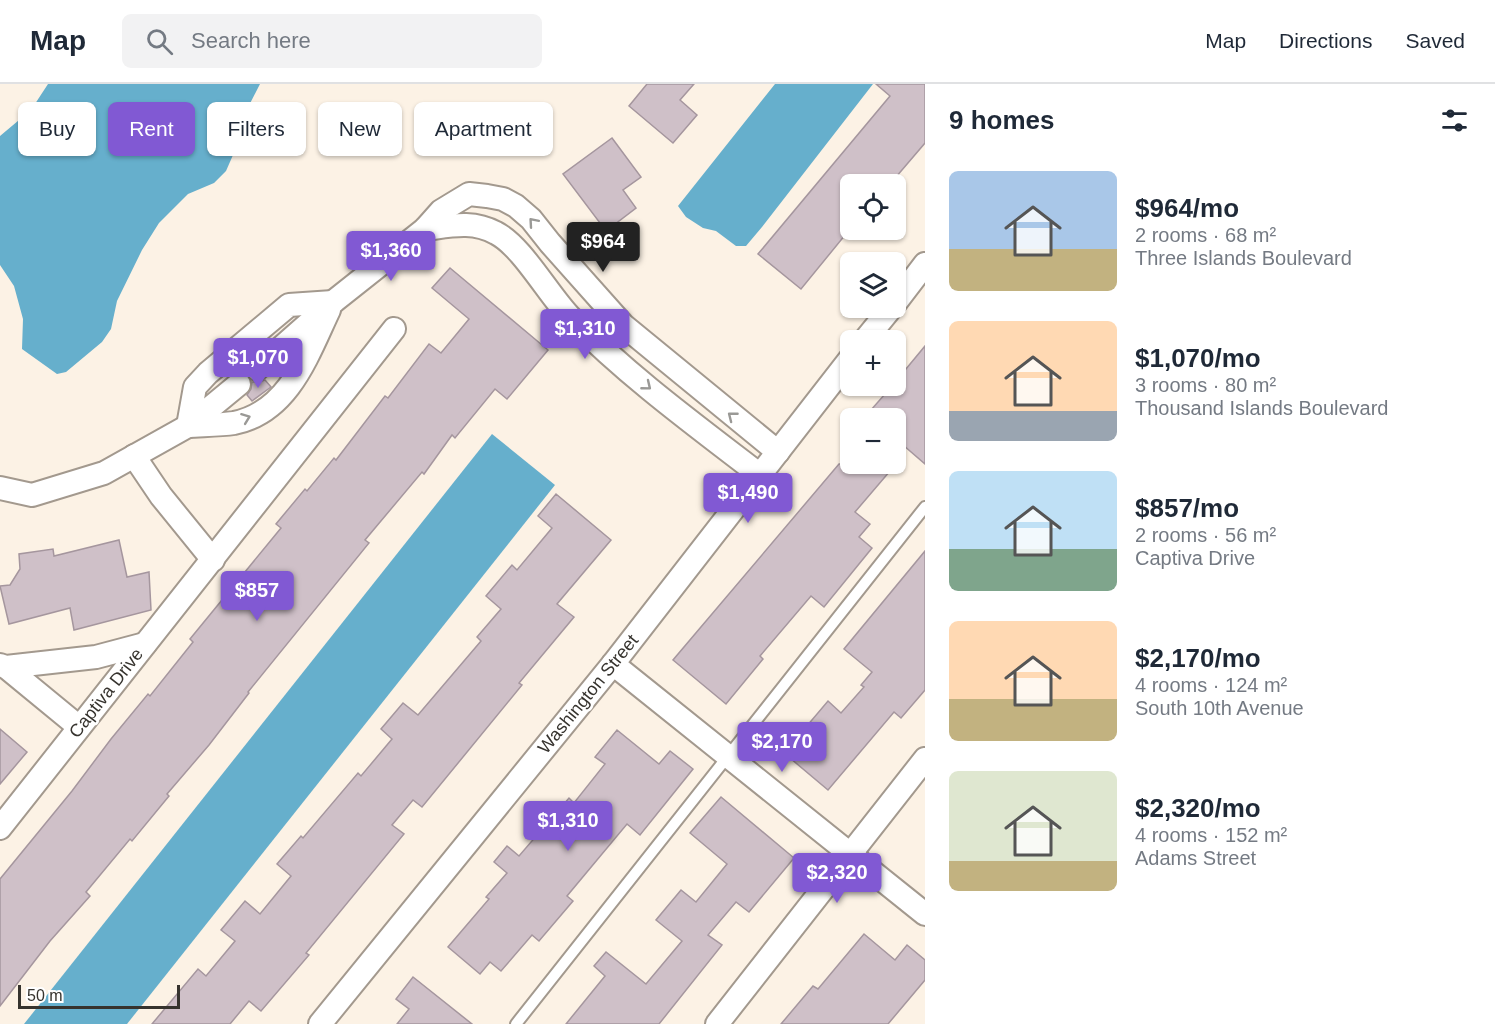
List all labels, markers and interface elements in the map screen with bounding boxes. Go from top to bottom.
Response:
search box [122,14,542,68]
text: Map [30,25,86,56]
icon: search [143,25,176,58]
text: Search here [191,28,311,53]
text: Map [1205,29,1246,52]
text: Directions [1279,29,1372,52]
text: Saved [1405,29,1465,52]
chip: Buy [18,102,96,156]
chip: Rent [108,102,195,156]
chip: Filters [207,102,306,156]
chip: New [318,102,402,156]
chip: Apartment [414,102,553,156]
icon: filters [1438,104,1471,137]
text: 9 homes [949,105,1055,135]
map controls [840,174,906,474]
button: locate [840,174,906,240]
text: $964/mo [1135,193,1239,223]
icon: home [997,195,1069,267]
one-way arrow [529,218,540,229]
pin: $964 [567,222,639,273]
text: 2 rooms · 68 m² [1135,224,1276,246]
text: $964 [581,230,625,252]
pin: $1,360 [342,231,440,282]
text: $1,360 [360,239,422,261]
text: Three Islands Boulevard [1135,247,1352,269]
button: layers [840,252,906,318]
pin: $1,310 [536,309,634,360]
text: $1,310 [554,317,616,339]
button: + [840,330,906,396]
pin: $1,070 [209,338,307,389]
text: $1,070/mo [1135,343,1261,373]
icon: home [997,345,1069,417]
text: $1,070 [227,346,289,368]
text: 3 rooms · 80 m² [1135,374,1276,396]
one-way arrow [640,379,651,390]
text: Thousand Islands Boulevard [1135,397,1389,419]
button: − [840,408,906,474]
one-way arrow [728,412,739,423]
one-way arrow [239,413,250,425]
pin: $1,490 [699,473,797,524]
text: $1,490 [717,481,779,503]
text: $857/mo [1135,493,1239,523]
icon: home [997,495,1069,567]
text: 2 rooms · 56 m² [1135,524,1276,546]
text: Captiva Drive [1135,547,1255,569]
pin: $857 [221,571,293,622]
text: $857 [235,579,279,601]
street label: Washington Street [534,630,642,758]
text: $2,170/mo [1135,643,1261,673]
street label: Captiva Drive [65,644,147,742]
icon: home [997,645,1069,717]
text: 4 rooms · 124 m² [1135,674,1287,696]
text: South 10th Avenue [1135,697,1304,719]
pin: $2,170 [733,722,831,773]
text: $2,170 [751,730,813,752]
text: $2,320/mo [1135,793,1261,823]
icon: home [997,795,1069,867]
pin: $1,310 [519,801,617,852]
text: $1,310 [537,809,599,831]
text: 4 rooms · 152 m² [1135,824,1287,846]
text: Adams Street [1135,847,1256,869]
pin: $2,320 [788,853,886,904]
text: $2,320 [806,861,868,883]
scale bar [18,982,180,1010]
text: 50 m [27,987,63,1004]

